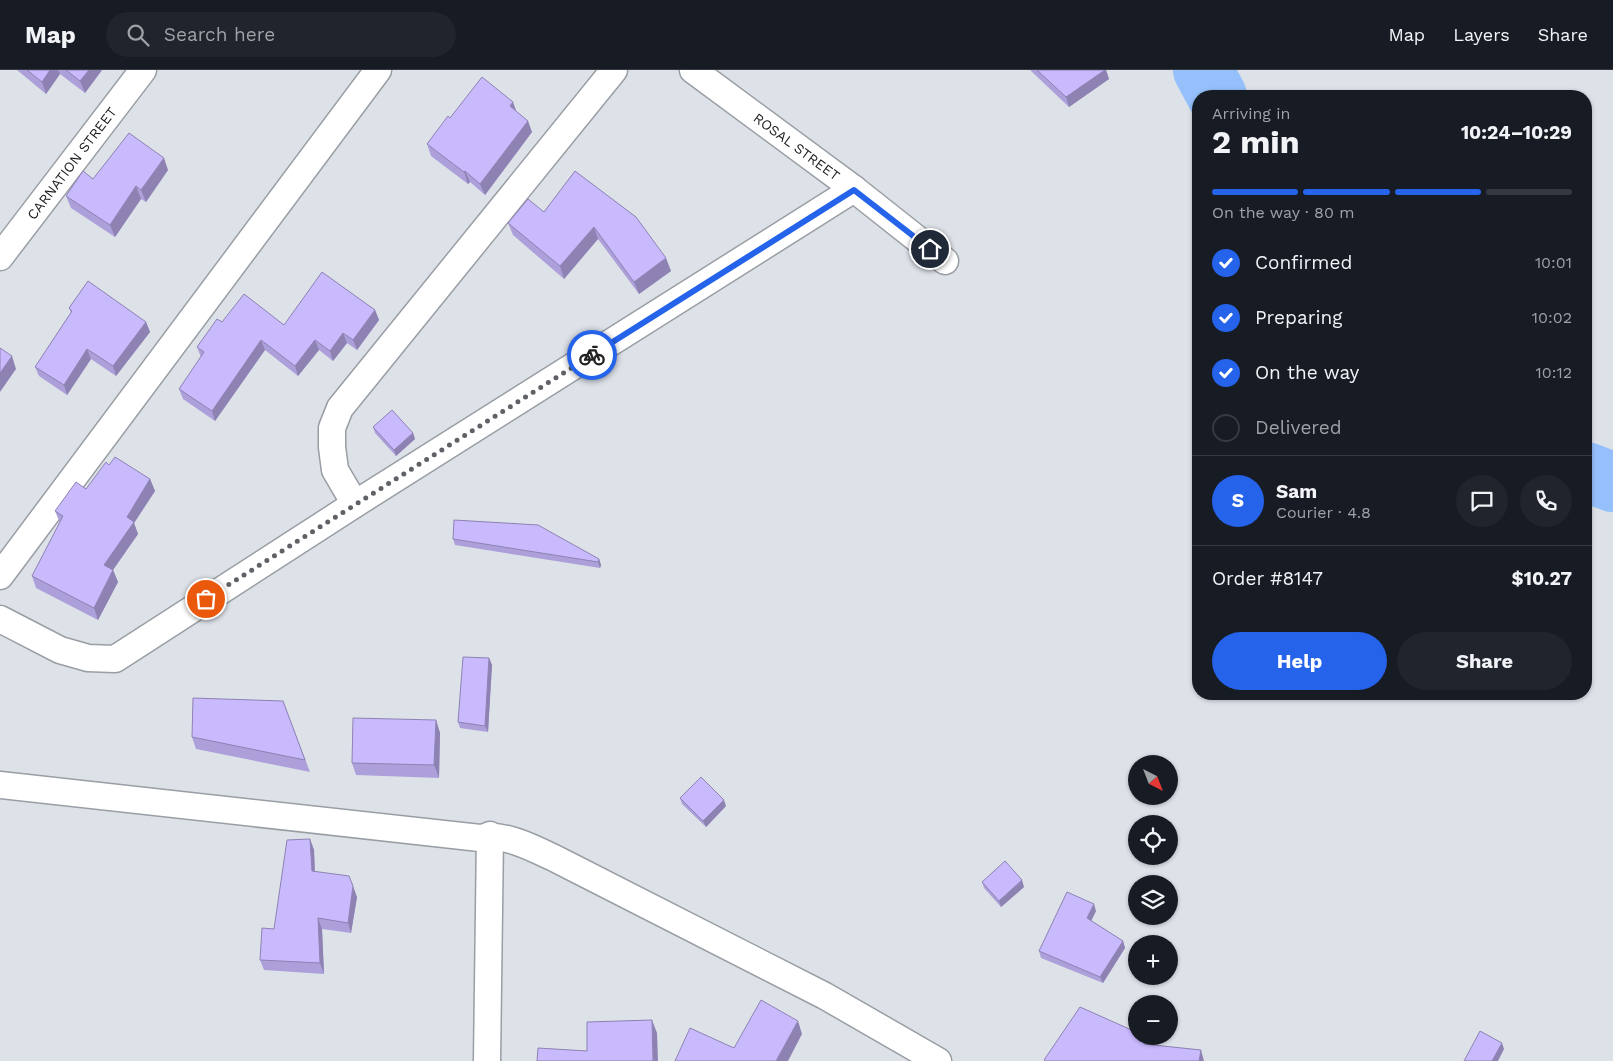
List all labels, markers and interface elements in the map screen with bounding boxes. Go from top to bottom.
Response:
search box [106,12,456,57]
text: Map [25,21,76,49]
icon: search [124,21,152,49]
text: Search here [164,23,275,46]
text: Map [1388,24,1425,45]
text: Layers [1453,24,1510,45]
text: Share [1538,24,1588,45]
street label: CARNATION STREET [24,103,120,223]
text: Arriving in [1212,104,1290,123]
street label: ROSAL STREET [750,110,843,184]
text: 10:24–10:29 [1461,121,1572,144]
text: 2 min [1212,123,1300,161]
text: On the way · 80 m [1212,203,1355,222]
pin [909,228,951,270]
icon: home [916,235,944,263]
icon: check [1212,249,1240,277]
text: Confirmed [1255,251,1352,274]
text: 10:01 [1535,253,1572,272]
icon: check [1212,304,1240,332]
text: Preparing [1255,306,1342,329]
text: 10:02 [1532,308,1572,327]
courier [567,330,617,380]
icon: bike [578,341,606,369]
icon: check [1212,359,1240,387]
text: On the way [1255,361,1359,384]
text: 10:12 [1536,363,1572,382]
text: Delivered [1255,416,1342,439]
button: chat [1456,475,1508,527]
button: phone [1520,475,1572,527]
text: Sam [1276,480,1317,503]
text: S [1232,489,1244,512]
text: Courier · 4.8 [1276,503,1371,522]
text: Order #8147 [1212,567,1323,590]
text: $10.27 [1512,567,1572,590]
pin [185,578,227,620]
icon: bag [192,585,220,613]
button: Help [1212,632,1387,690]
button: Share [1397,632,1572,690]
north arrow [1128,755,1178,805]
map controls [1128,755,1178,1045]
button: locate [1128,815,1178,865]
button: layers [1128,875,1178,925]
button: + [1128,935,1178,985]
button: − [1128,995,1178,1045]

